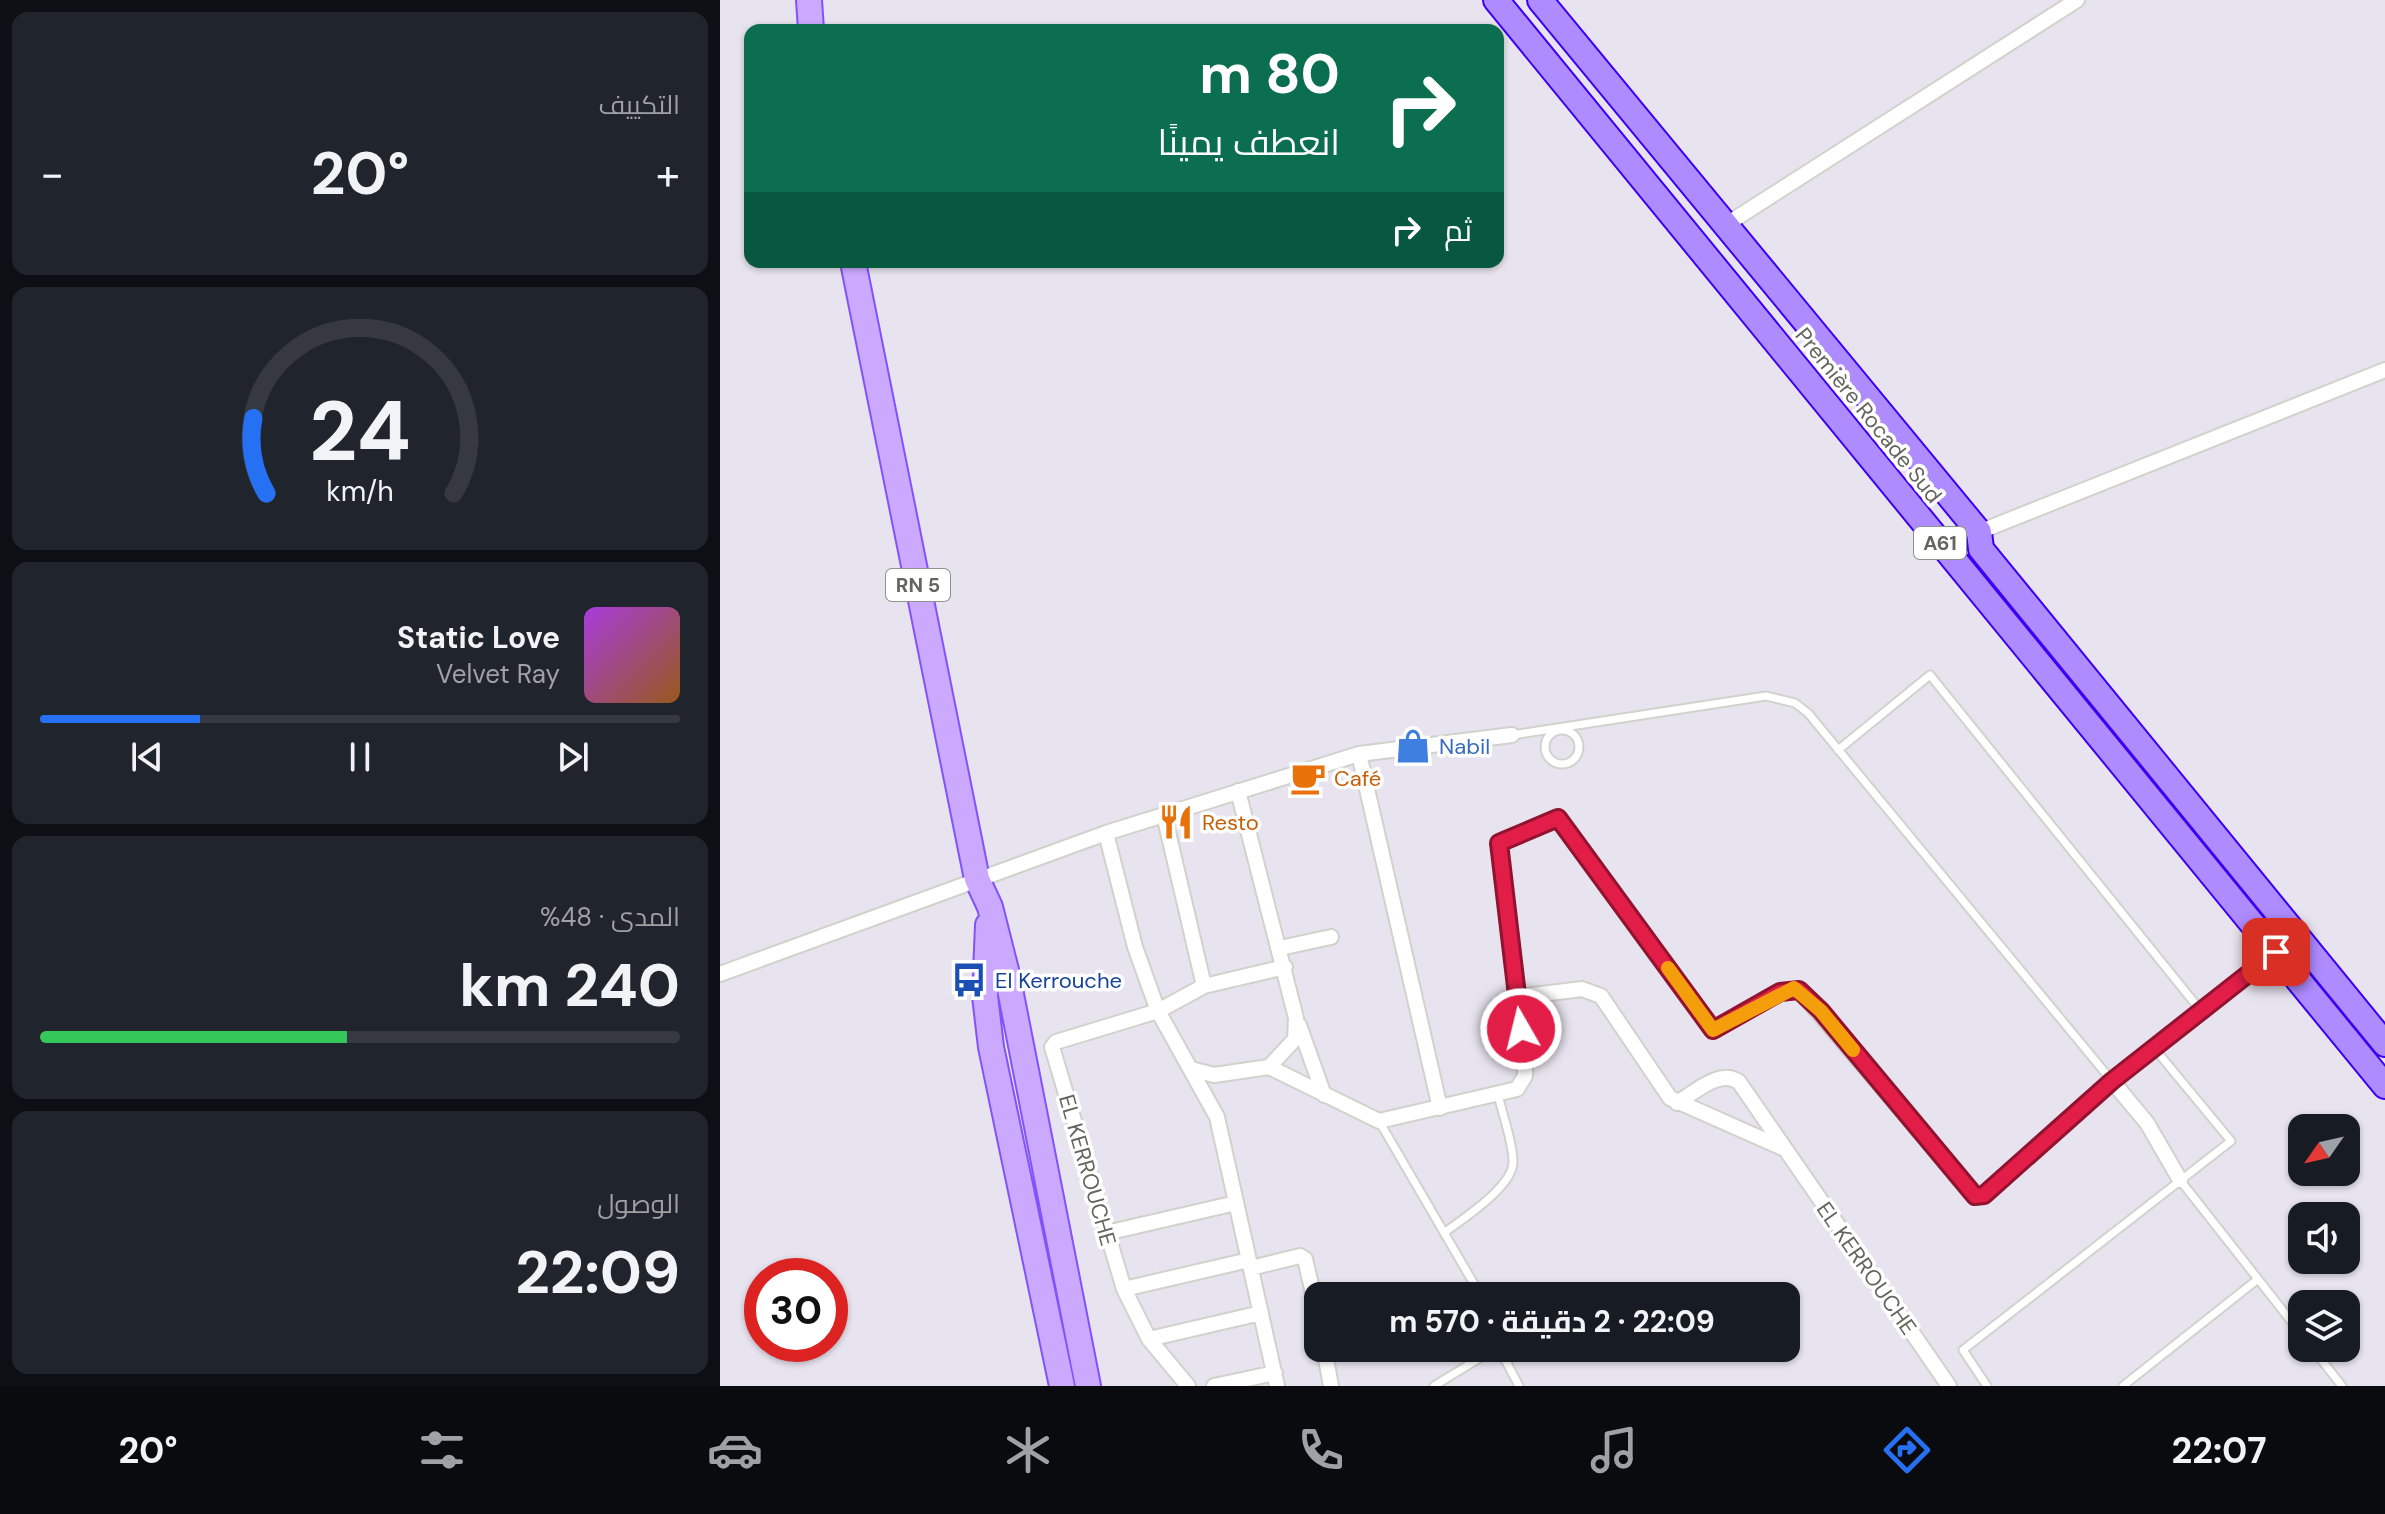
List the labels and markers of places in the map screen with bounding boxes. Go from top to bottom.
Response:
shop icon: Nabil [1394,727,1432,765]
place label: Nabil [1439,732,1490,761]
cafe icon: Café [1289,759,1327,797]
place label: Café [1334,764,1381,793]
restaurant icon: Resto [1157,803,1195,841]
place label: Resto [1202,808,1259,837]
pin [2242,918,2310,986]
bus stop icon: El Kerrouche [950,961,988,999]
place label: El Kerrouche [995,966,1122,995]

